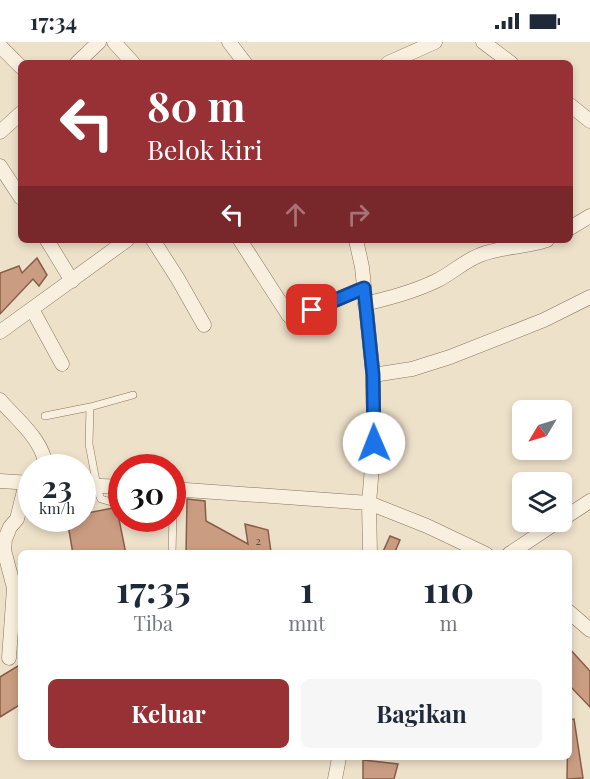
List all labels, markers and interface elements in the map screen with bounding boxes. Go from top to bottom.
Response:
text: 17:34 [30,6,77,36]
text: 80 m [147,77,245,133]
icon: left [48,84,126,162]
text: Belok kiri [147,131,263,167]
icon: left [216,198,249,231]
icon: ahead [279,198,312,231]
icon: right [342,198,375,231]
pin [286,284,337,335]
icon: arrive [295,293,328,326]
north arrow [512,400,572,460]
map controls [512,400,572,532]
position arrow [342,411,406,475]
speed limit sign: 30 [108,454,186,532]
text: 23 [42,466,72,506]
button: layers [512,472,572,532]
text: km/h [39,498,75,518]
house number: 2 [255,532,261,548]
text: 17:35 [116,564,191,612]
text: 1 [300,564,314,612]
text: 110 [423,564,474,612]
text: Tiba [134,609,173,636]
text: mnt [289,609,325,636]
text: m [440,609,458,636]
button: Keluar [48,679,289,748]
button: Bagikan [301,679,542,748]

